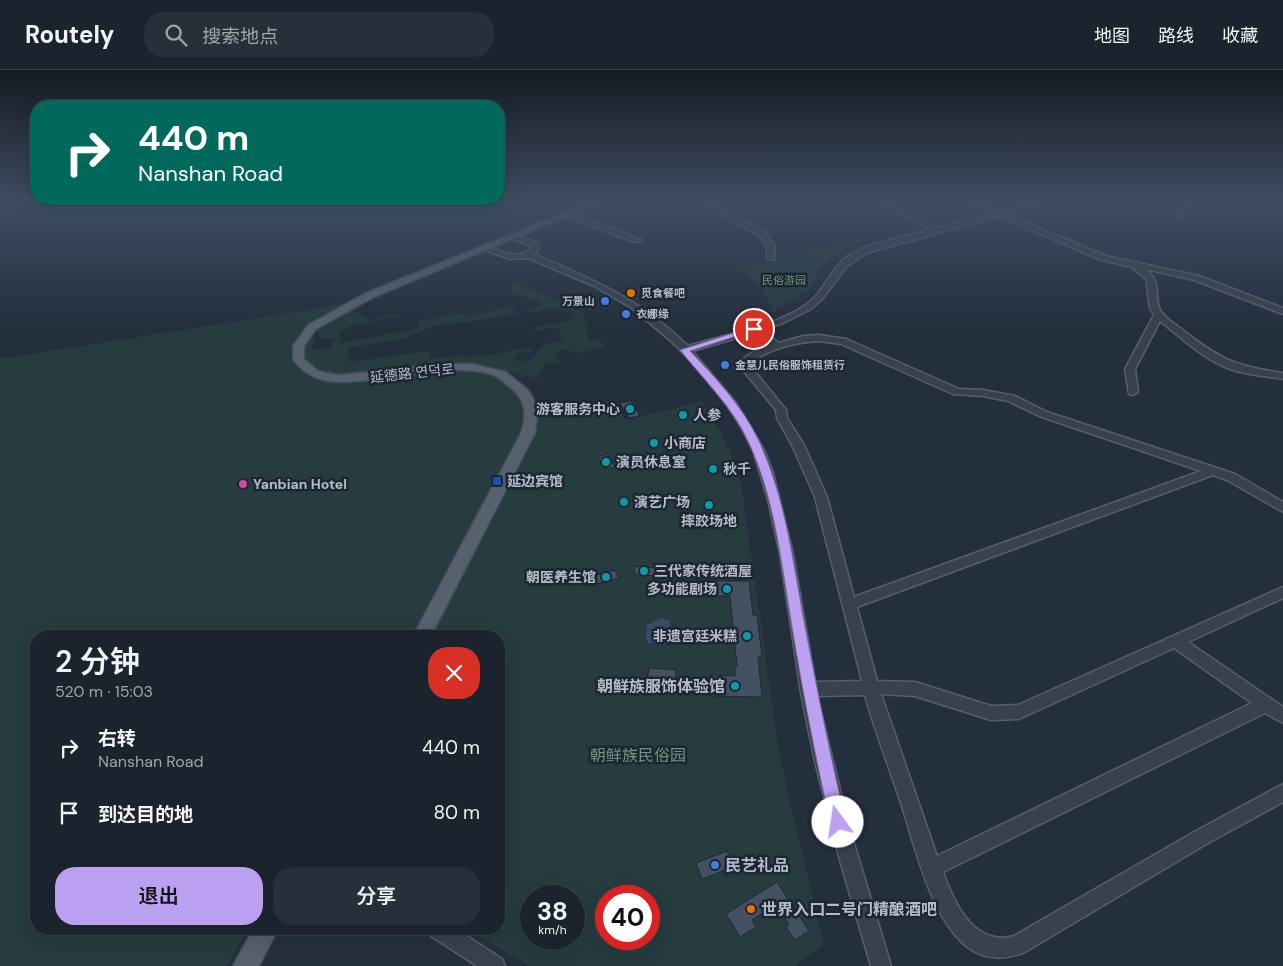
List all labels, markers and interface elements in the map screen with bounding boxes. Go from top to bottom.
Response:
search box [144,12,494,57]
text: Routely [25,19,114,50]
icon: search [162,21,190,49]
text: 搜索地点 [202,24,278,49]
text: 地图 [1094,24,1130,48]
text: 路线 [1158,24,1194,48]
text: 收藏 [1222,24,1258,48]
text: 440 m [138,115,249,161]
icon: right [55,120,120,185]
text: Nanshan Road [138,159,283,188]
park label: 民俗游园 [762,273,806,287]
place label: 觅食餐吧 [641,286,685,300]
marker: 觅食餐吧 [625,287,637,299]
place label: 万景山 [562,294,595,308]
marker: 万景山 [599,295,611,307]
place label: 衣娜缘 [636,307,669,321]
marker: 衣娜缘 [620,308,632,320]
pin [733,308,775,350]
icon: arrive [740,315,768,343]
place label: 金慧儿民俗服饰租赁行 [735,358,845,372]
marker: 金慧儿民俗服饰租赁行 [719,359,731,371]
street label: 延德路 연덕로 [369,360,455,386]
place label: 游客服务中心 [536,400,620,418]
marker: 游客服务中心 [624,403,636,415]
place label: 人参 [693,406,721,424]
marker: 人参 [677,409,689,421]
place label: 小商店 [664,434,706,452]
marker: 小商店 [648,437,660,449]
place label: 演员休息室 [616,453,686,471]
marker: 演员休息室 [600,456,612,468]
place label: 秋千 [723,460,751,478]
marker: 秋千 [707,463,719,475]
place label: 延边宾馆 [507,472,563,490]
place label: Yanbian Hotel [253,475,347,493]
marker: 延边宾馆 [491,475,503,487]
marker: Yanbian Hotel [237,478,249,490]
place label: 演艺广场 [634,493,690,511]
marker: 演艺广场 [618,496,630,508]
marker: 摔跤场地 [703,499,715,511]
place label: 摔跤场地 [681,512,737,530]
place label: 三代家传统酒屋 [654,562,752,580]
marker: 三代家传统酒屋 [638,565,650,577]
place label: 朝医养生馆 [526,568,596,586]
marker: 朝医养生馆 [600,571,612,583]
place label: 多功能剧场 [647,580,717,598]
marker: 多功能剧场 [721,583,733,595]
place label: 非遗宫廷米糕 [653,627,737,645]
marker: 非遗宫廷米糕 [741,630,753,642]
text: 2 分钟 [55,642,140,681]
button: close [428,647,480,699]
place label: 朝鲜族服饰体验馆 [597,676,725,697]
marker: 朝鲜族服饰体验馆 [729,680,741,692]
text: 520 m · 15:03 [55,681,153,702]
text: 右转 [98,726,136,751]
icon: right [55,734,83,762]
text: 440 m [422,735,480,760]
park label: 朝鲜族民俗园 [590,745,686,766]
text: Nanshan Road [98,751,204,772]
position arrow [811,795,863,847]
icon: arrive [55,799,83,827]
text: 80 m [433,800,480,825]
text: 到达目的地 [98,802,193,827]
place label: 民艺礼品 [725,855,789,876]
marker: 民艺礼品 [709,859,721,871]
button: 退出 [55,867,263,925]
button: 分享 [273,867,480,925]
speed limit sign: 40 [595,885,660,950]
text: 38 [537,895,568,928]
place label: 世界入口二号门精酿酒吧 [761,899,937,920]
marker: 世界入口二号门精酿酒吧 [745,903,757,915]
text: km/h [538,922,567,938]

